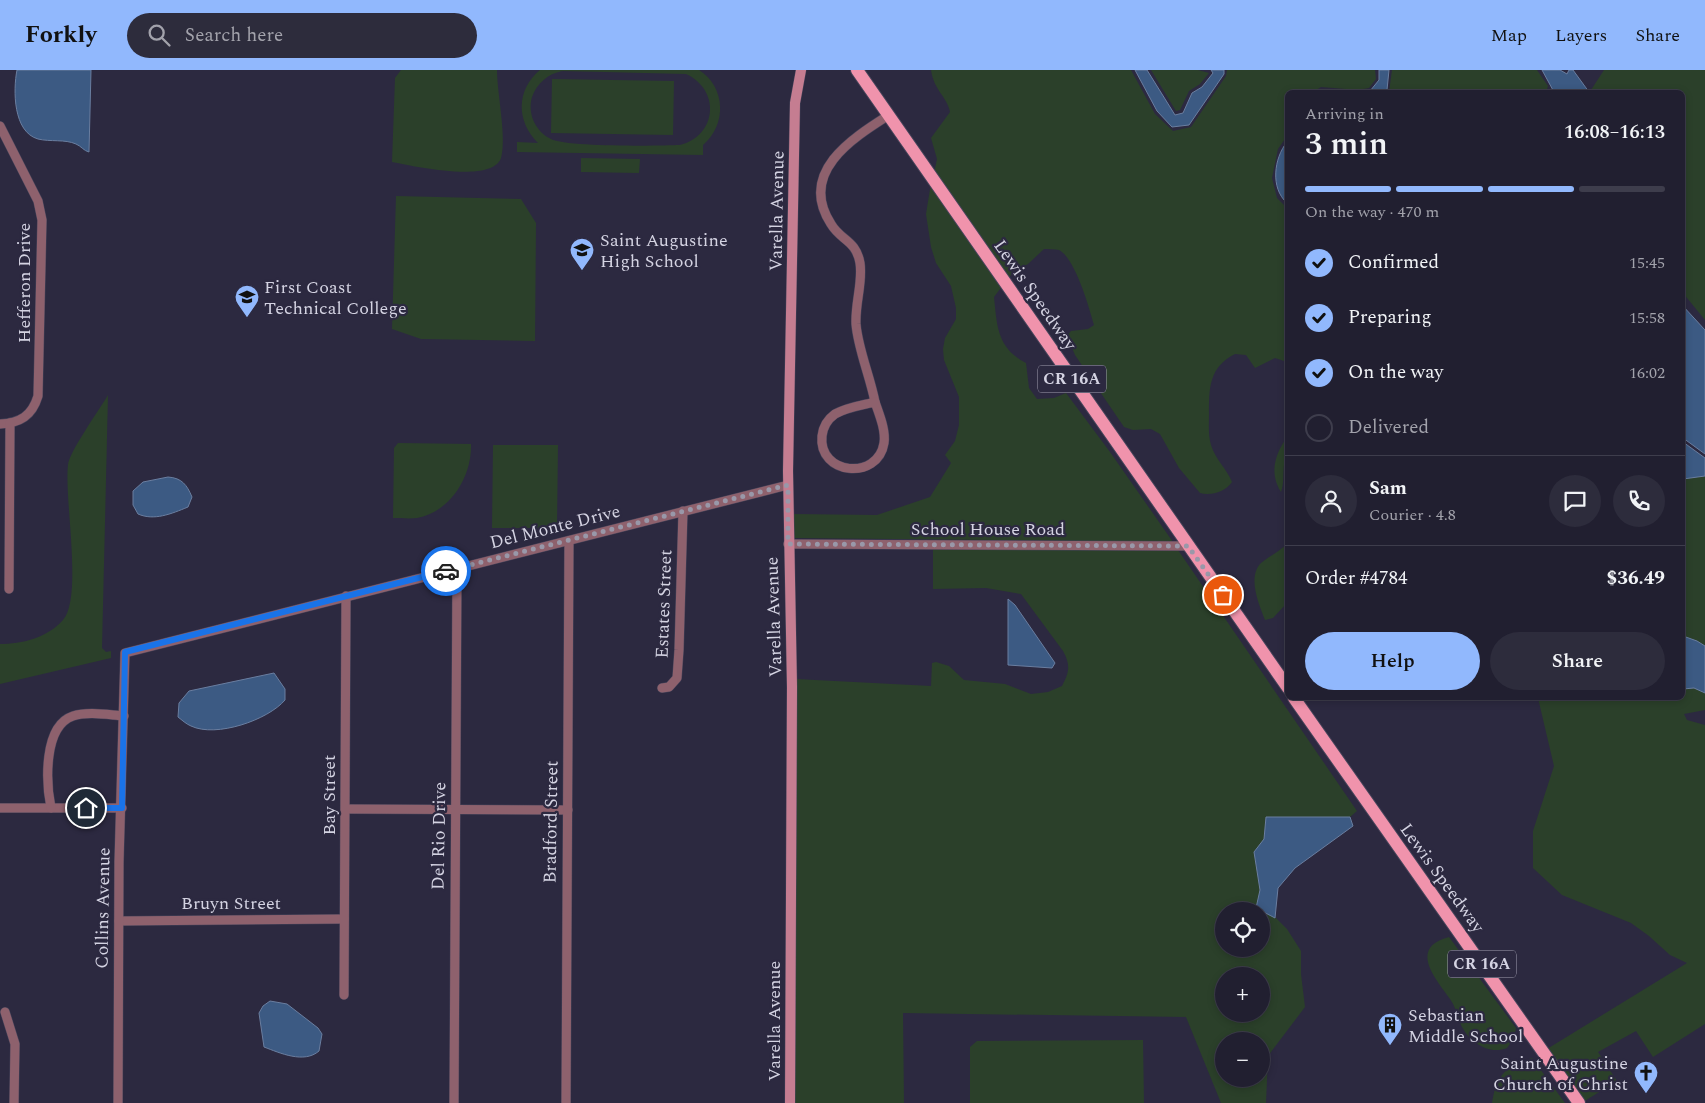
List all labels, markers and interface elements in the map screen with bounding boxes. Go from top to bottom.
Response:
search box [127,13,477,58]
text: Forkly [25,17,97,53]
icon: search [145,21,173,49]
text: Search here [185,21,283,50]
text: Map [1491,22,1527,49]
text: Layers [1555,22,1607,49]
text: Share [1635,22,1680,49]
text: Arriving in [1305,102,1384,126]
text: 16:08–16:13 [1564,118,1665,147]
text: 3 min [1305,120,1388,169]
street label: Varella Avenue [762,151,792,271]
text: On the way · 470 m [1305,200,1439,224]
street label: Hefferon Drive [11,223,38,343]
place label: Saint Augustine High School [600,227,728,275]
street label: Lewis Speedway [987,234,1084,357]
school or university icon: Saint Augustine High School [569,237,595,271]
text: Confirmed [1348,248,1439,277]
icon: check [1305,249,1333,277]
text: 15:45 [1629,251,1665,275]
place label: First Coast Technical College [264,274,407,322]
school or university icon: First Coast Technical College [234,284,260,318]
text: Preparing [1348,303,1432,332]
icon: check [1305,304,1333,332]
text: 15:58 [1629,306,1665,330]
text: On the way [1348,358,1444,387]
icon: check [1305,359,1333,387]
text: 16:02 [1629,361,1665,385]
road number: CR 16A [1038,366,1106,392]
text: Delivered [1348,413,1429,442]
text: Sam [1369,474,1407,503]
button: person [1305,475,1357,527]
button: chat [1549,475,1601,527]
button: phone [1613,475,1665,527]
street label: Del Monte Drive [487,498,623,556]
text: Courier · 4.8 [1369,503,1456,527]
street label: School House Road [911,516,1065,543]
courier [421,546,471,596]
street label: Estates Street [649,549,679,659]
street label: Varella Avenue [758,556,790,678]
icon: car [432,557,460,585]
text: Order #4784 [1305,564,1408,593]
text: $36.49 [1607,564,1665,593]
pin [1202,574,1244,616]
icon: bag [1209,581,1237,609]
button: Help [1305,632,1480,690]
button: Share [1490,632,1665,690]
street label: Bay Street [316,755,343,835]
street label: Bradford Street [536,760,566,884]
street label: Del Rio Drive [425,782,453,890]
pin [65,787,107,829]
icon: home [72,794,100,822]
street label: Lewis Speedway [1393,818,1492,940]
street label: Collins Avenue [88,847,118,969]
street label: Bruyn Street [181,890,281,917]
map controls [1215,902,1270,1087]
button: locate [1215,902,1270,957]
road number: CR 16A [1448,951,1516,978]
street label: Varella Avenue [761,961,788,1081]
button: + [1215,967,1270,1022]
place label: Sebastian Middle School [1408,1002,1523,1050]
building icon: Sebastian Middle School [1377,1012,1403,1046]
button: − [1215,1032,1270,1087]
place label: Saint Augustine Church of Christ [1493,1050,1628,1098]
church icon: Saint Augustine Church of Christ [1633,1060,1659,1094]

